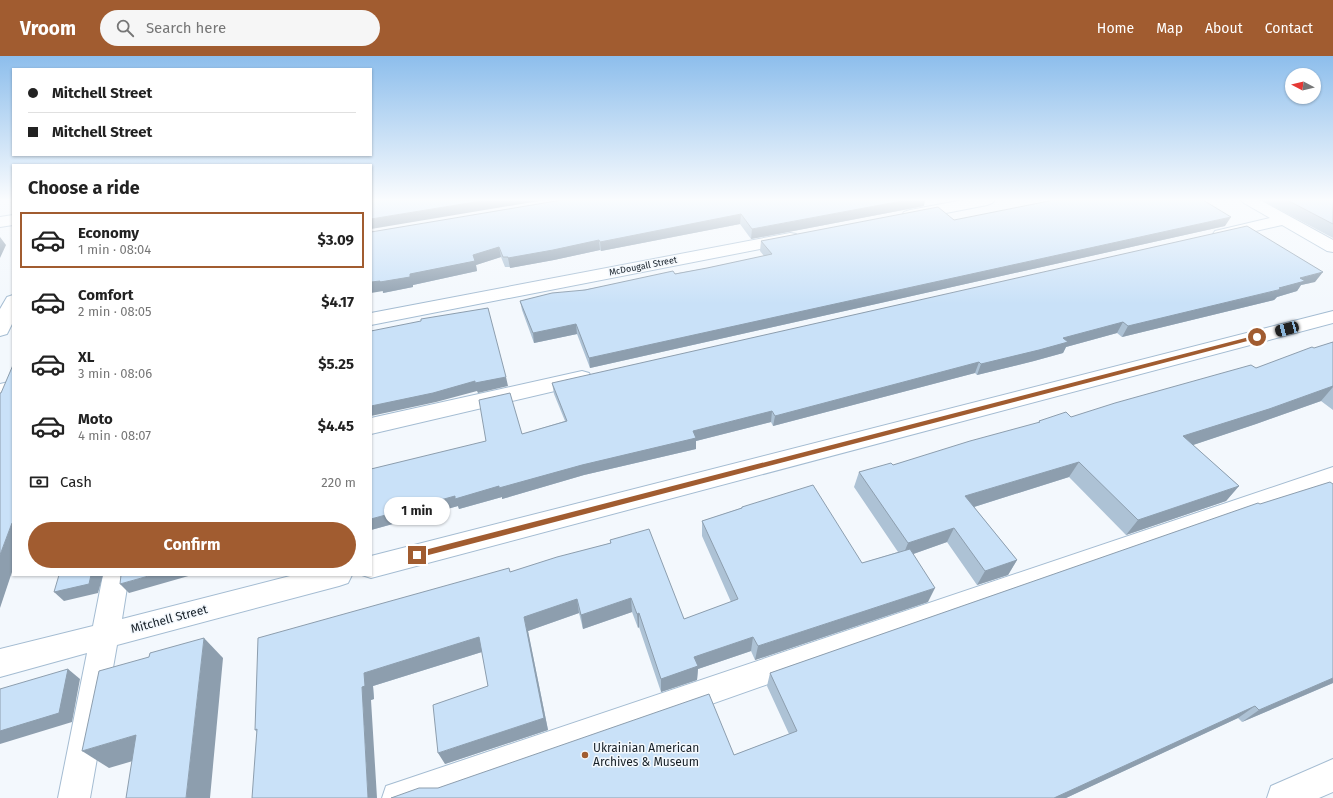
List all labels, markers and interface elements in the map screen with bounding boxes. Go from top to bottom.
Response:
search box [100,10,380,46]
text: Vroom [20,17,76,40]
icon: search [114,17,136,39]
text: Search here [146,19,226,37]
text: Home [1097,20,1134,37]
text: Map [1156,20,1183,37]
text: About [1205,20,1243,37]
text: Contact [1265,20,1313,37]
north arrow [1285,68,1321,104]
map controls [1285,68,1321,104]
text: Mitchell Street [52,84,152,102]
text: Mitchell Street [52,123,152,141]
text: Choose a ride [28,177,140,199]
icon: car [30,222,66,258]
text: Economy [78,224,139,242]
text: $3.09 [318,231,354,249]
text: 1 min · 08:04 [78,242,151,257]
street label: McDougall Street [608,254,679,277]
icon: car [30,284,66,320]
text: Comfort [78,286,134,304]
text: $4.17 [321,293,354,311]
text: 2 min · 08:05 [78,304,152,319]
car [1274,320,1300,338]
route start [1248,328,1266,346]
icon: car [30,346,66,382]
text: XL [78,348,94,366]
text: $5.25 [318,355,354,373]
text: 3 min · 08:06 [78,366,152,381]
icon: car [30,408,66,444]
text: Moto [78,410,113,428]
text: $4.45 [318,417,354,435]
text: 4 min · 08:07 [78,428,151,443]
icon: cash [28,471,50,493]
text: Cash [60,473,92,491]
text: 220 m [321,475,356,490]
callout: 1 min [384,497,450,525]
text: 1 min [401,503,433,518]
button: Confirm [28,522,356,568]
route end [408,546,426,564]
street label: Mitchell Street [129,602,210,636]
place label: Ukrainian American Archives & Museum [593,741,699,769]
marker: Ukrainian American Archives & Museum [580,750,590,760]

